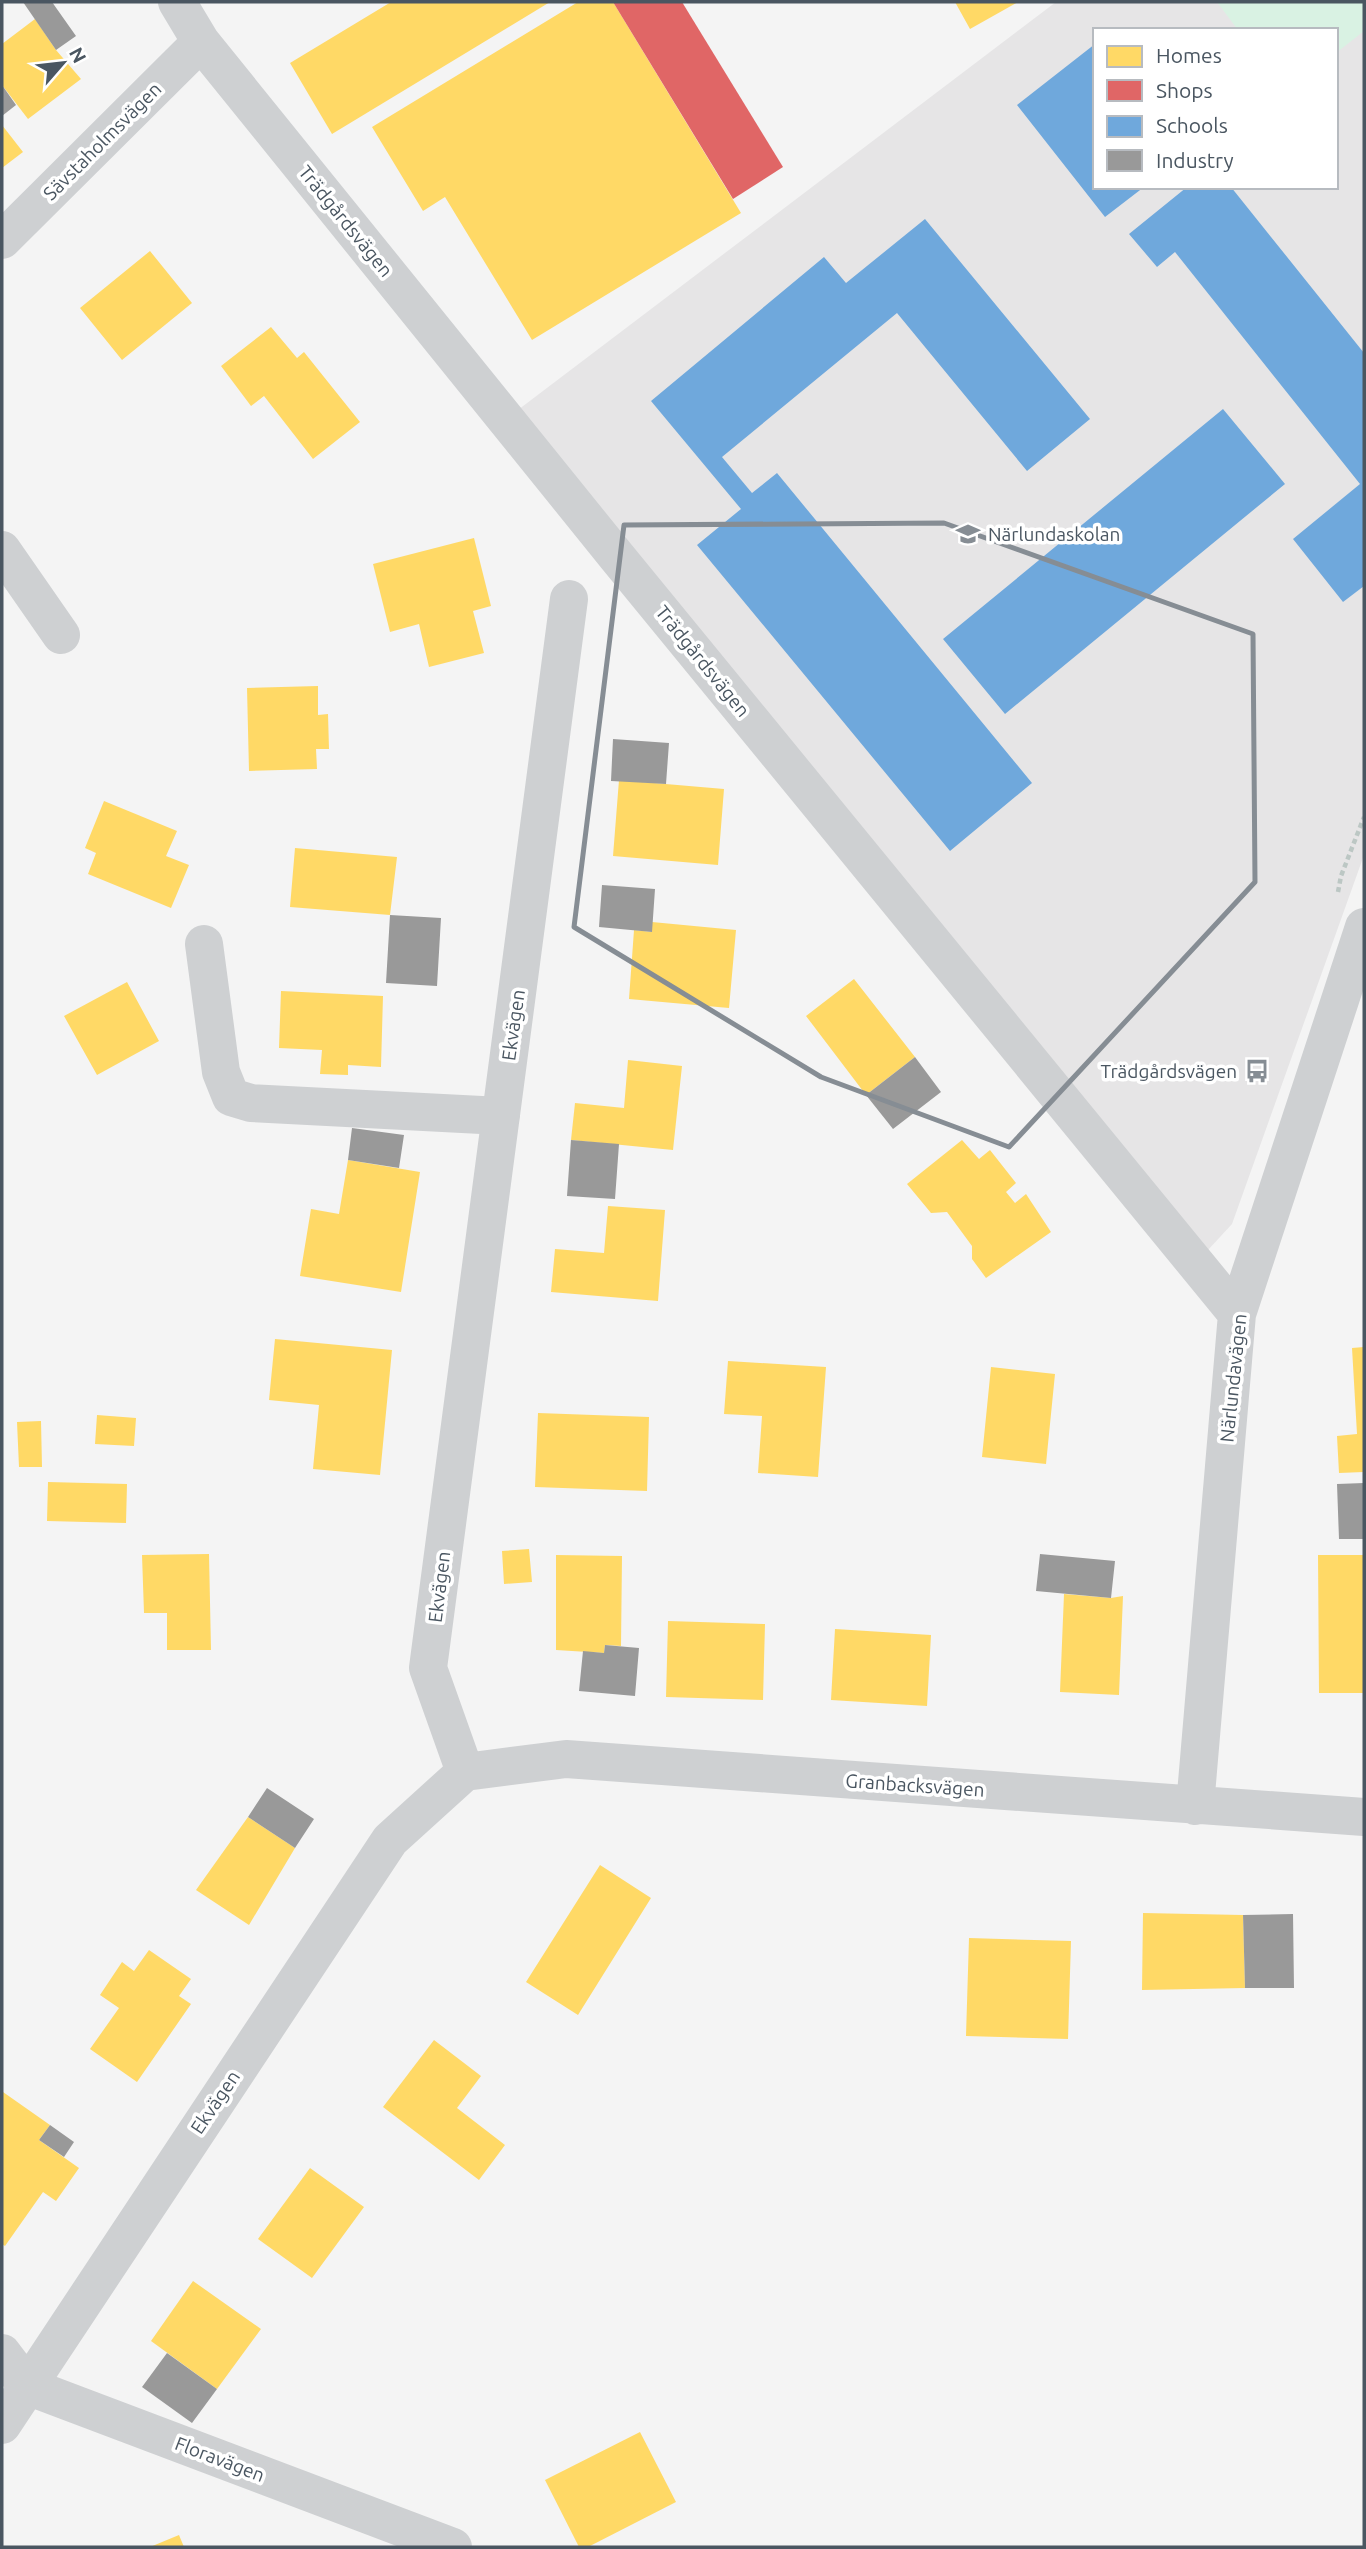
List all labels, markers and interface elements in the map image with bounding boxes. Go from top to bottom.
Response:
north arrow [28,28,98,98]
legend [1093,28,1338,189]
text: Homes [1156,43,1222,67]
text: N [65,44,91,66]
street label: Sävstaholmsvägen [39,78,165,204]
text: Shops [1156,78,1213,102]
text: Schools [1156,113,1228,137]
text: Industry [1156,148,1234,172]
street label: Trädgårdsvägen [295,161,397,281]
school or university icon: Närlundaskolan [954,520,982,548]
place label: Närlundaskolan [988,523,1120,545]
street label: Trädgårdsvägen [652,601,754,721]
street label: Ekvägen [497,988,529,1062]
bus stop icon: Trädgårdsvägen [1243,1057,1271,1085]
place label: Trädgårdsvägen [1101,1060,1237,1082]
street label: Närlundavägen [1215,1313,1251,1443]
street label: Ekvägen [424,1550,454,1624]
street label: Granbacksvägen [845,1769,985,1801]
street label: Ekvägen [186,2066,244,2138]
street label: Floravägen [172,2432,268,2486]

